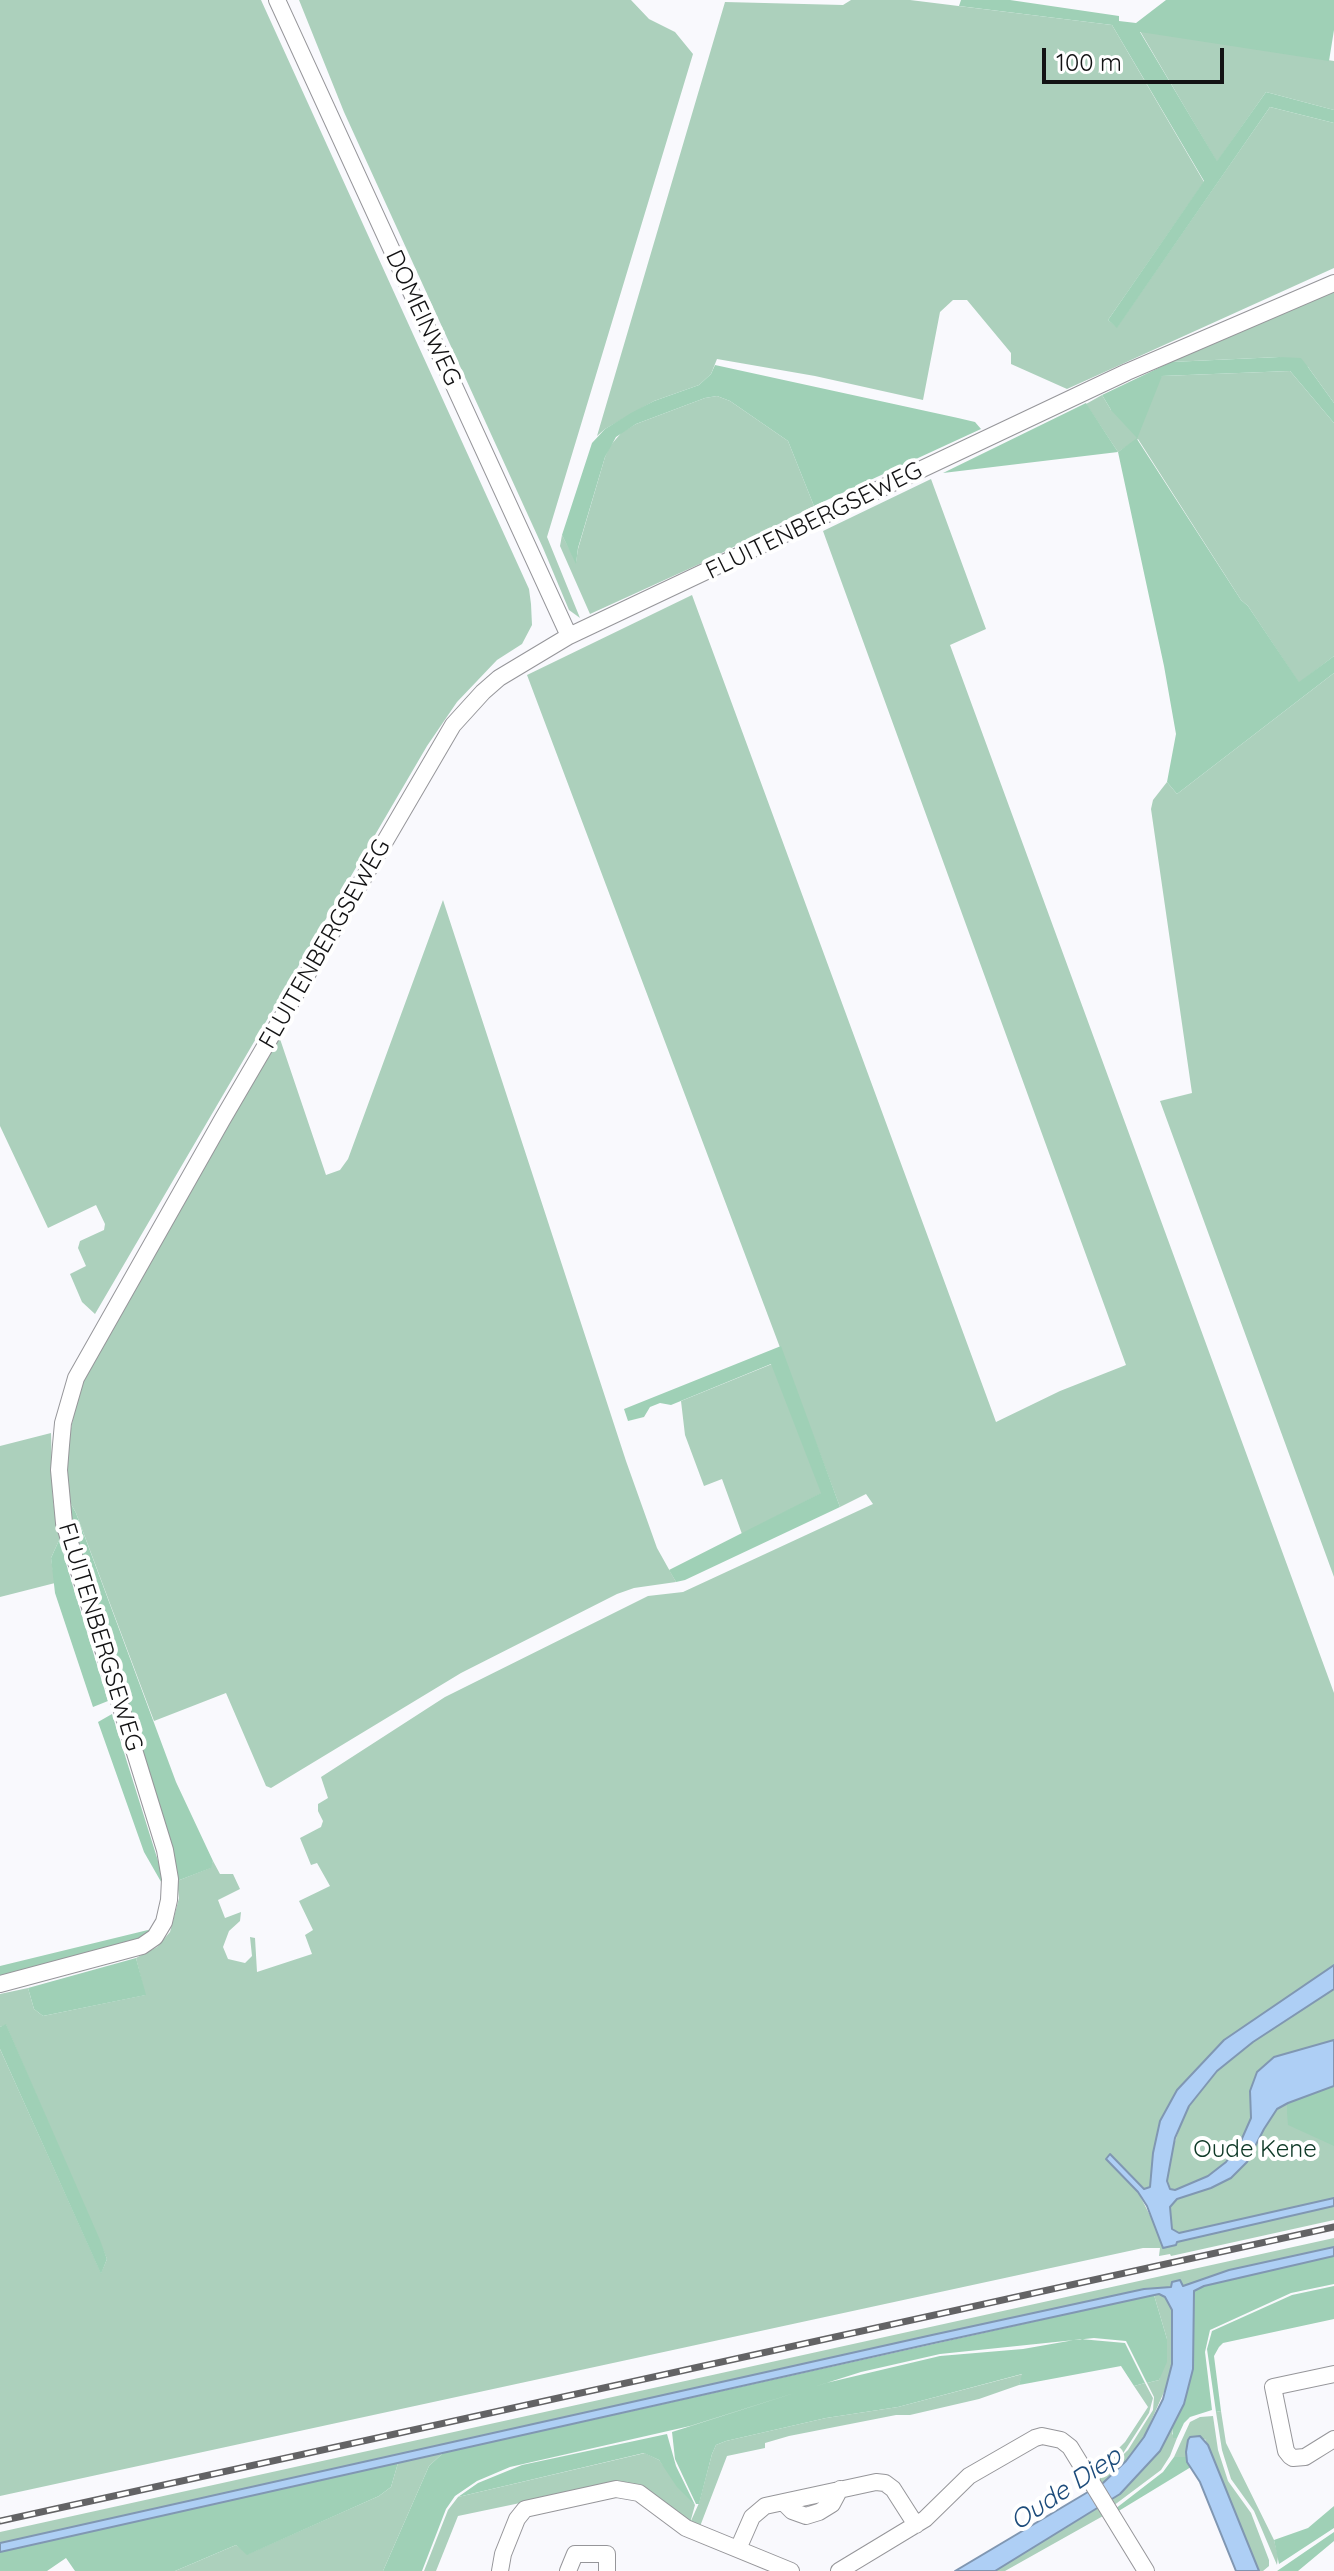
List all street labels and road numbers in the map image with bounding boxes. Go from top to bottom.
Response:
street label: DOMEINWEG [379,246,467,390]
street label: FLUITENBERGSEWEG [701,456,927,586]
street label: FLUITENBERGSEWEG [253,834,397,1054]
street label: FLUITENBERGSEWEG [52,1519,148,1755]

